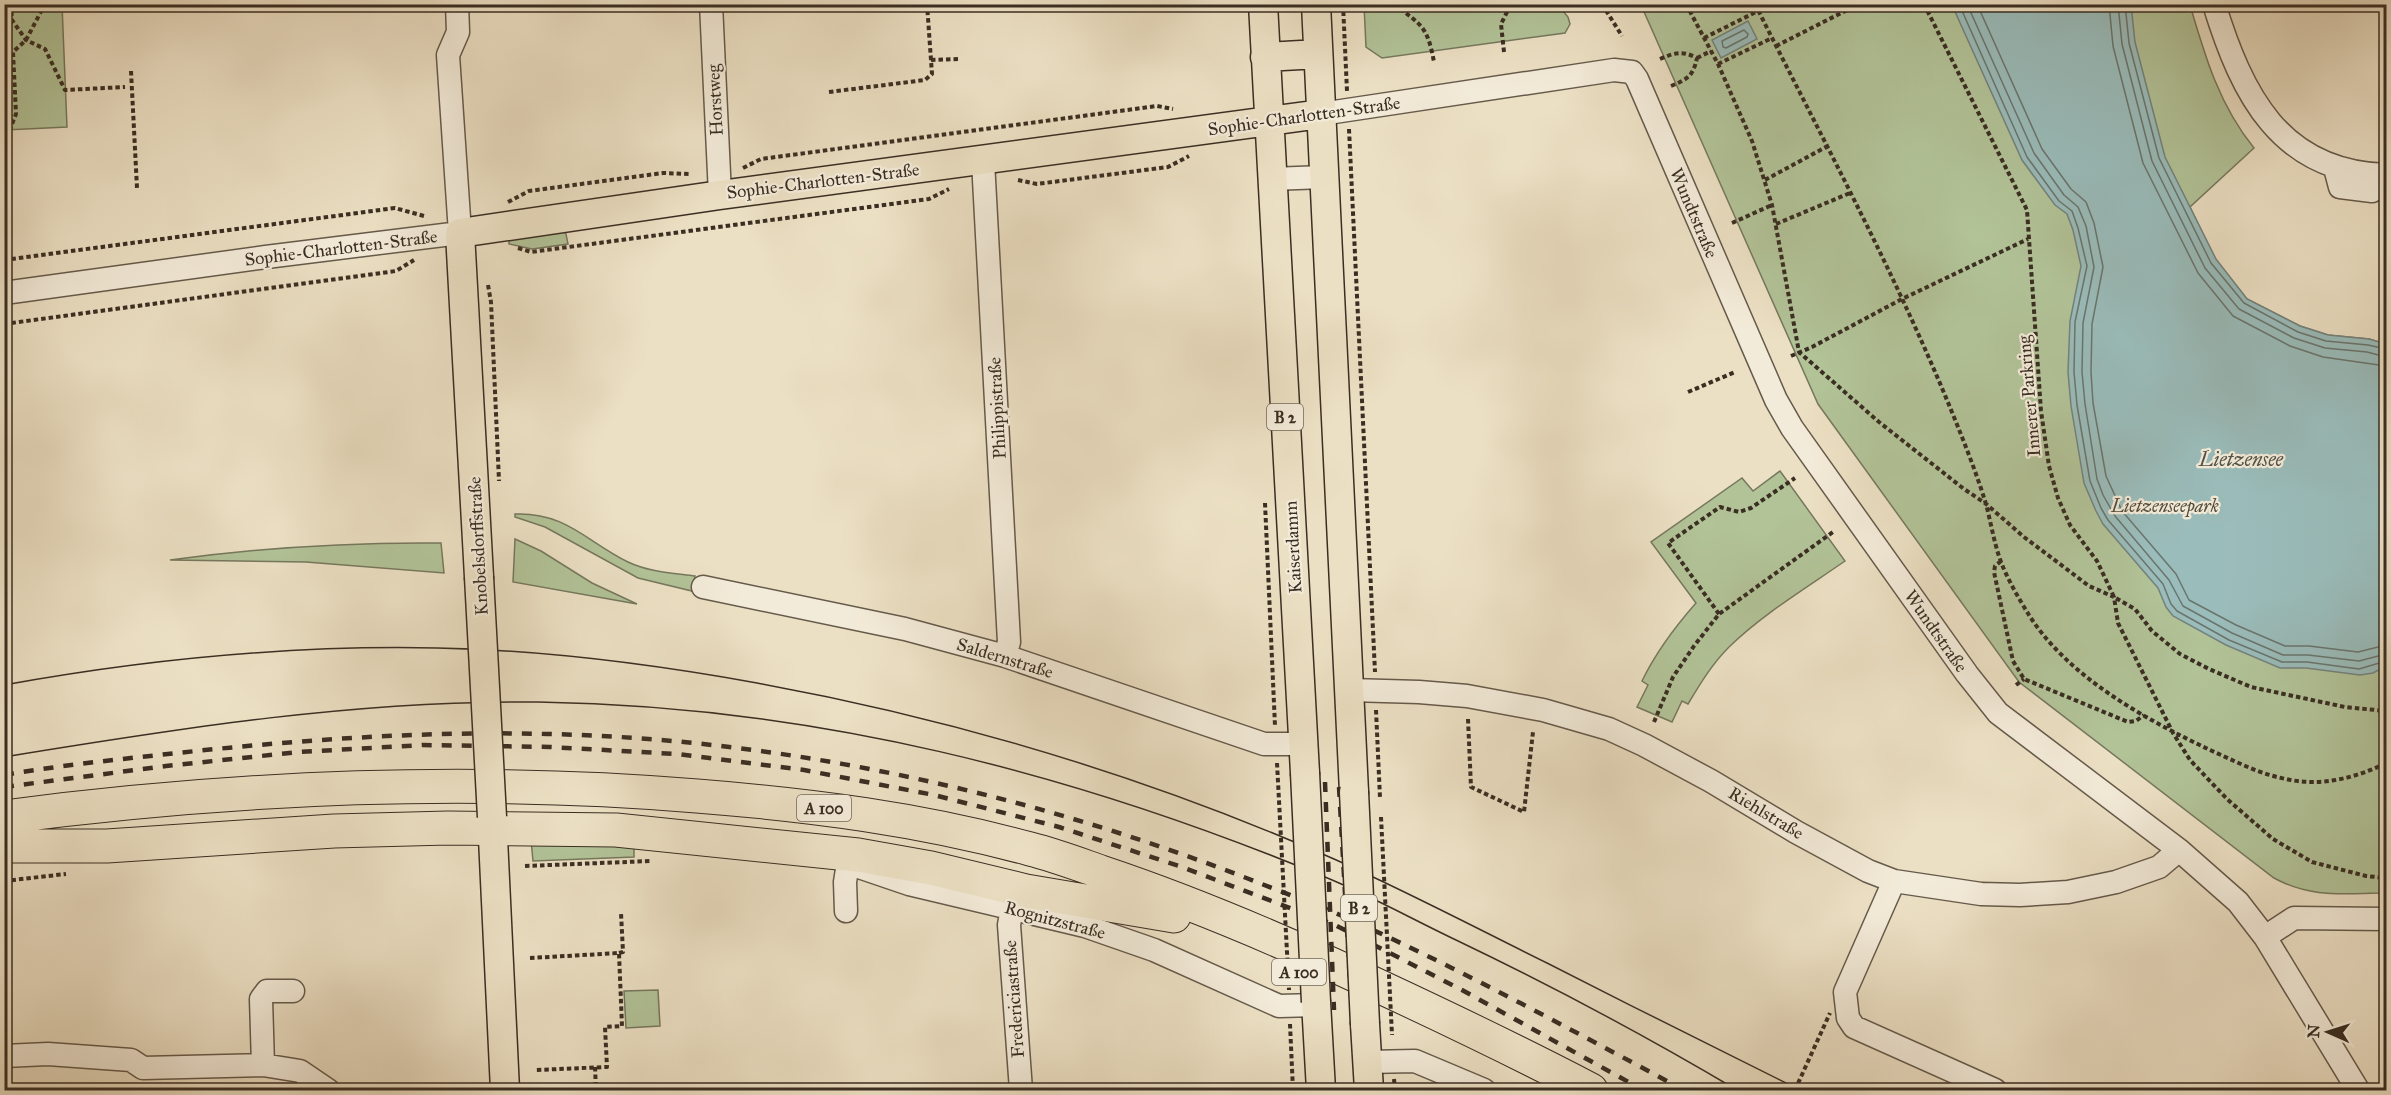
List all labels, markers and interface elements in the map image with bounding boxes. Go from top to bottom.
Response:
street label: Horstweg [702,63,729,136]
street label: Sophie-Charlotten-Straße [1206,92,1402,140]
street label: Sophie-Charlotten-Straße [725,158,921,204]
street label: Wundtstraße [1665,165,1723,261]
street label: Sophie-Charlotten-Straße [243,225,439,271]
street label: Innerer Parkring [2013,334,2046,458]
street label: Philippistraße [983,356,1011,460]
road number: B 2 [1267,404,1303,430]
water label: Lietzensee [2198,447,2284,471]
street label: Knobelsdorffstraße [463,476,493,616]
park label: Lietzenseepark [2110,495,2219,518]
street label: Kaiserdamm [1280,500,1306,594]
street label: Wundtstraße [1900,586,1972,676]
street label: Saldernstraße [954,633,1056,683]
street label: Riehlstraße [1724,782,1808,844]
road number: A 100 [797,795,851,821]
road number: B 2 [1341,895,1377,921]
street label: Rognitzstraße [1002,896,1108,945]
street label: Fredericiastraße [999,939,1029,1059]
road number: A 100 [1272,959,1326,985]
north arrow [2298,1002,2358,1062]
text: N [2304,1024,2323,1039]

